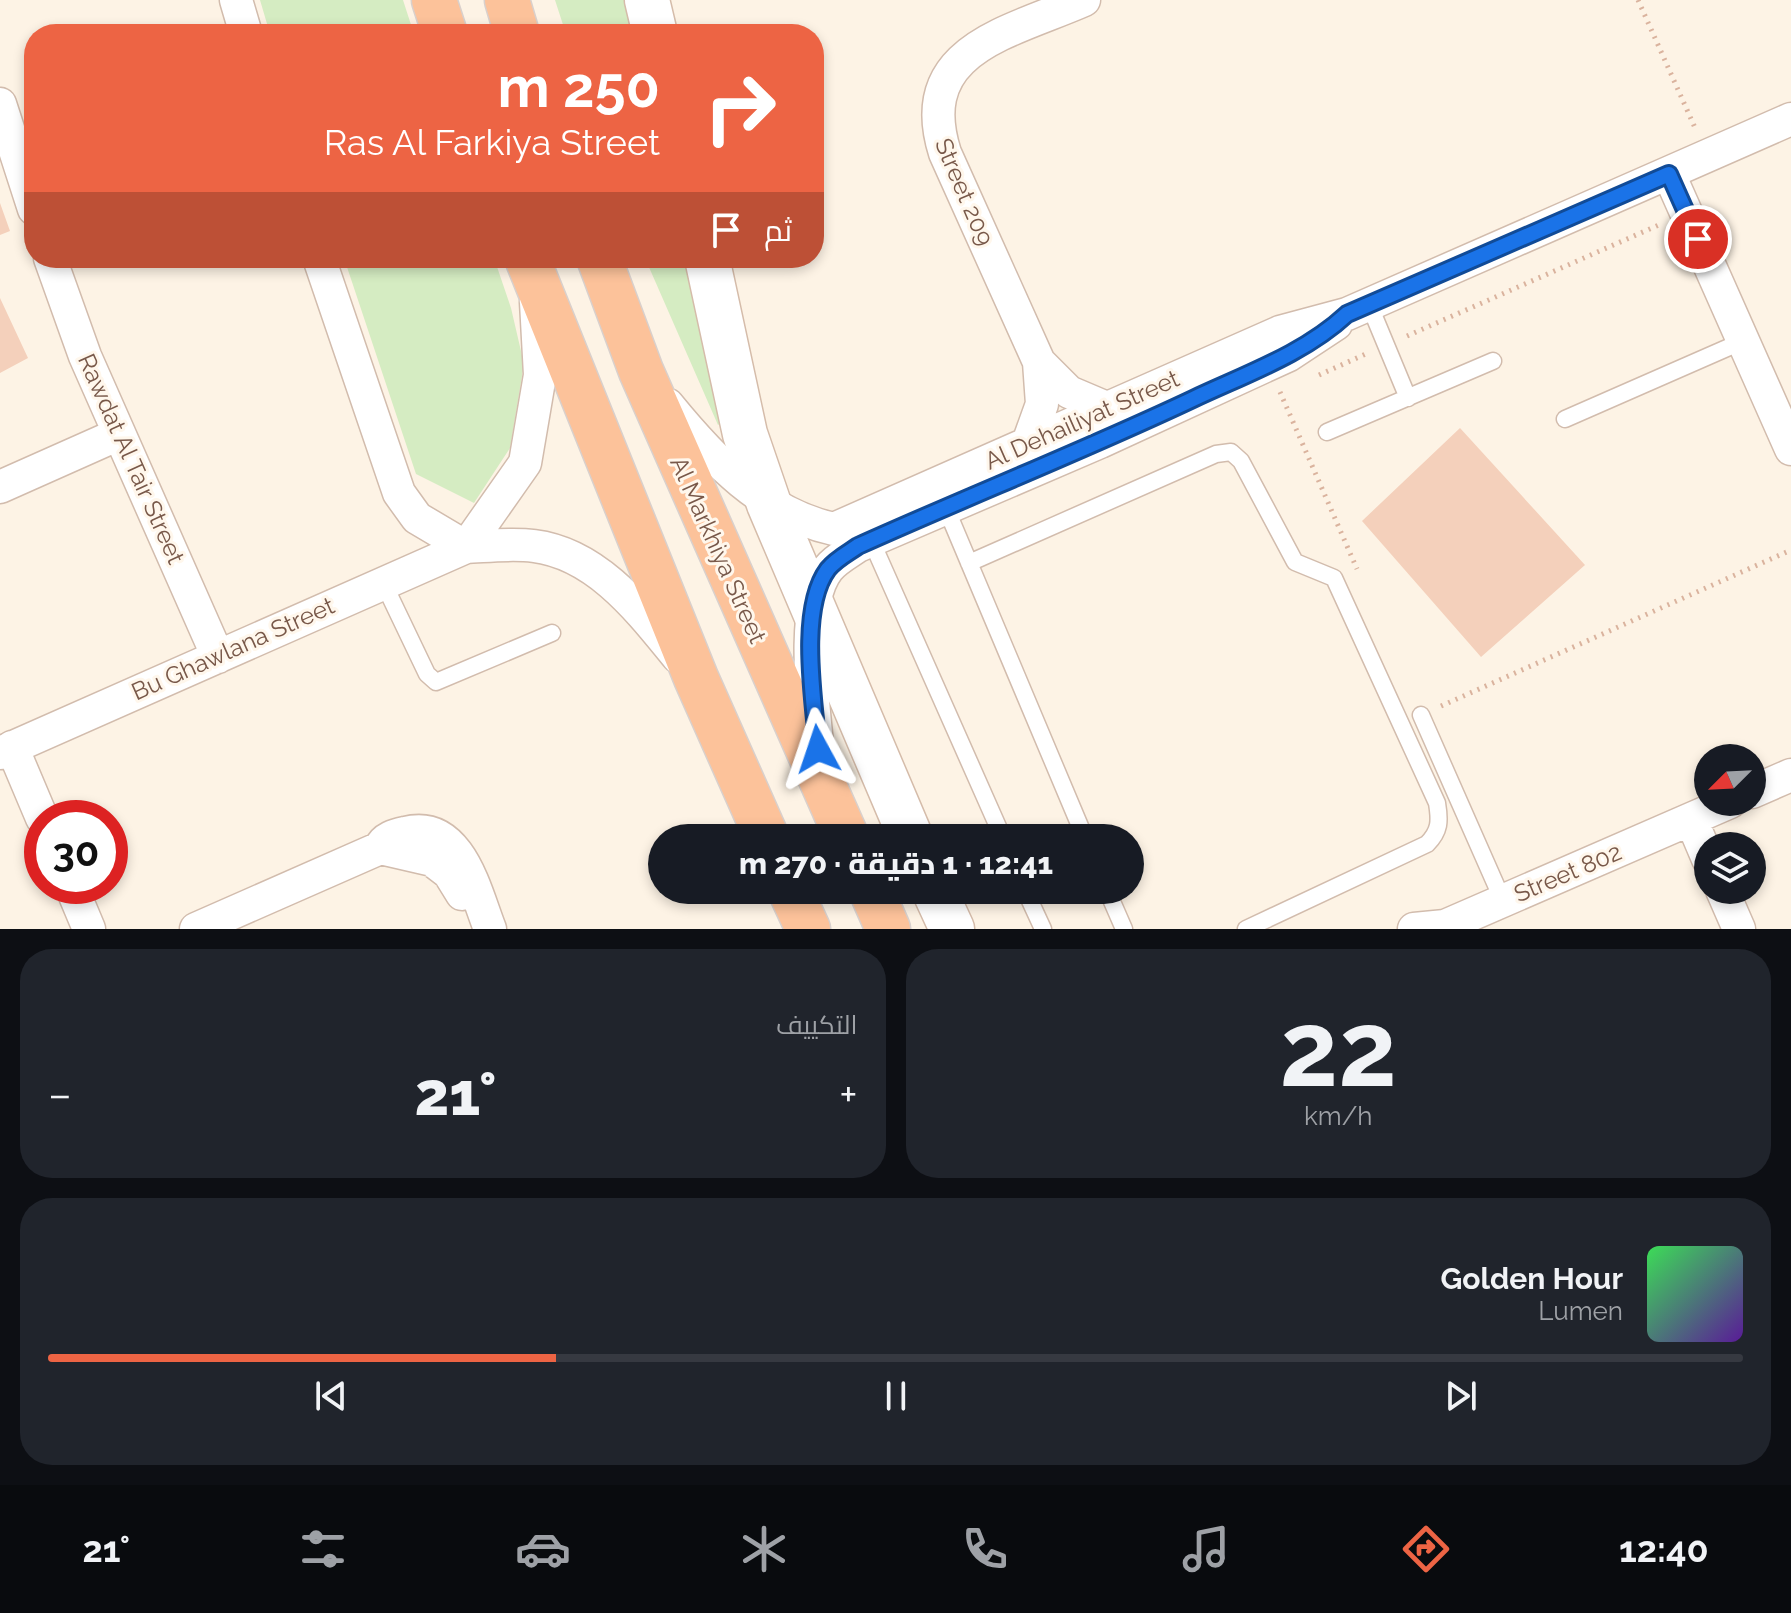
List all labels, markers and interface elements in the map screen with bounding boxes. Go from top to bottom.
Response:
text: 250 m [497,54,660,120]
icon: right [688,56,792,160]
text: Ras Al Farkiya Street [324,121,660,163]
street label: Street 209 [929,134,1000,250]
pin [1664,205,1732,273]
icon: arrive [704,208,748,252]
text: ثم [764,213,792,248]
icon: arrive [1676,217,1720,261]
street label: Rawdat Al Tair Street [72,349,191,568]
street label: Al Dehailiyat Street [980,364,1184,475]
street label: Al Markhiya Street [664,452,773,647]
street label: Bu Ghawlana Street [127,591,339,706]
position arrow [776,707,860,791]
north arrow [1694,744,1766,816]
map controls [1694,744,1766,904]
speed limit sign: 30 [24,800,128,904]
button: layers [1694,832,1766,904]
street label: Street 802 [1510,837,1626,908]
text: 12:41 · 1 دقيقة · 270 m [739,846,1053,881]
text: 22 [1280,988,1397,1110]
text: التكييف [776,1010,858,1040]
text: 21° [414,1059,496,1129]
text: − [48,1069,72,1120]
text: + [839,1069,857,1120]
text: km/h [1304,1101,1373,1131]
text: Golden Hour [1441,1261,1623,1296]
text: Lumen [1538,1296,1623,1326]
icon: previous [309,1374,353,1418]
icon: pause [874,1374,918,1418]
icon: next [1439,1374,1483,1418]
icon: filters [295,1521,351,1577]
icon: car [515,1521,571,1577]
icon: climate [736,1521,792,1577]
icon: phone [957,1521,1013,1577]
icon: music [1178,1521,1234,1577]
icon: directions [1398,1521,1454,1577]
text: 21° [82,1528,130,1570]
text: 12:40 [1619,1528,1709,1570]

